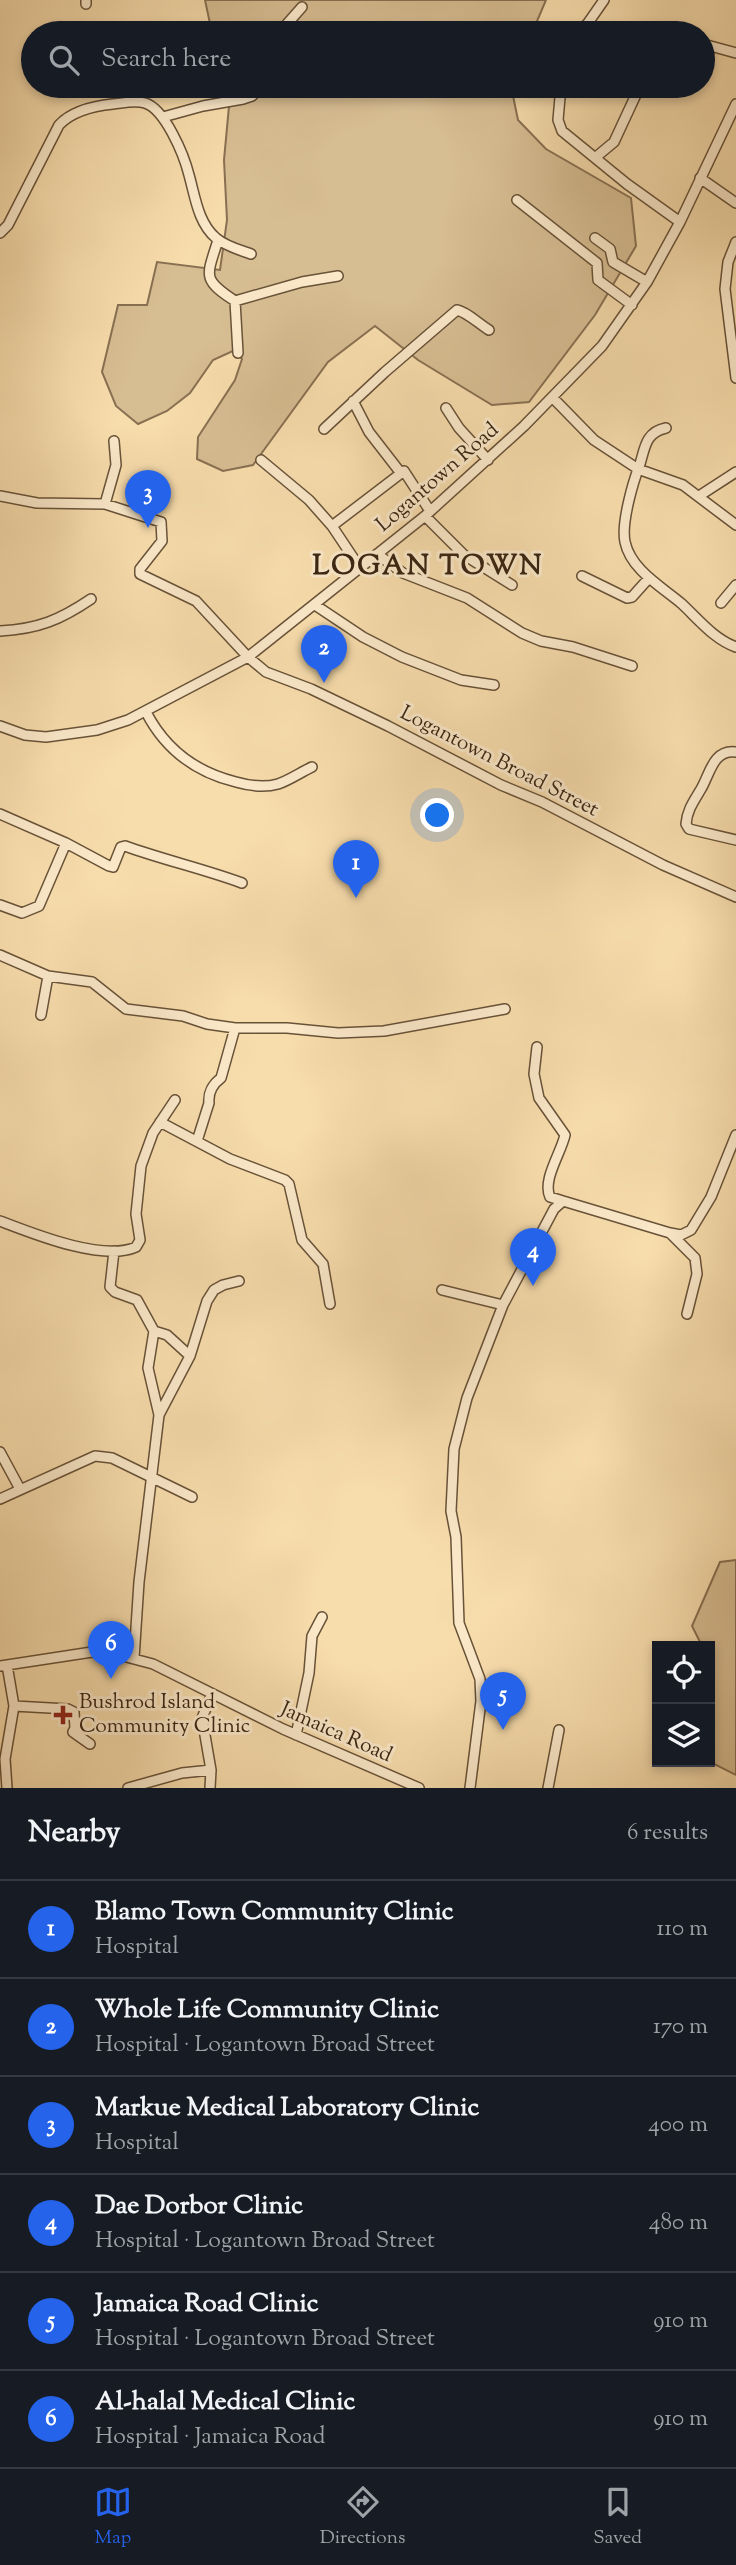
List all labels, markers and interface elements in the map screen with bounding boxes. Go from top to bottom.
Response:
search box [21,21,715,98]
icon: search [45,41,83,79]
text: Search here [101,41,231,78]
street label: Logantown Road [370,416,506,540]
pin: 3 [125,470,171,528]
district label: LOGAN TOWN [312,547,544,587]
pin: 2 [301,625,347,683]
street label: Logantown Broad Street [394,699,604,825]
your location [420,798,454,832]
pin: 1 [333,840,379,898]
pin: 4 [510,1228,556,1286]
pin: 6 [88,1621,134,1679]
map controls [652,1641,715,1767]
button: locate [652,1641,715,1704]
pin: 5 [480,1672,526,1730]
place label: Bushrod Island Community Clinic [79,1688,250,1742]
street label: Jamaica Road [274,1695,397,1771]
button: layers [652,1704,715,1767]
marker: Bushrod Island Community Clinic [53,1705,73,1725]
text: Nearby [28,1812,120,1855]
text: 6 results [627,1817,708,1850]
text: Blamo Town Community Clinic [95,1894,453,1931]
text: 1 [47,1913,55,1946]
text: 110 m [657,1913,708,1946]
text: Hospital [95,1931,179,1964]
text: Whole Life Community Clinic [95,1992,439,2029]
text: 2 [46,2011,56,2044]
text: 170 m [653,2011,708,2044]
text: Hospital · Logantown Broad Street [95,2029,435,2062]
text: Markue Medical Laboratory Clinic [95,2090,479,2127]
text: 3 [46,2109,56,2142]
text: 400 m [648,2109,708,2142]
text: Hospital [95,2127,179,2160]
text: Dae Dorbor Clinic [95,2188,303,2225]
text: 4 [45,2207,57,2240]
text: 480 m [649,2207,708,2240]
text: Hospital · Logantown Broad Street [95,2225,435,2258]
text: Jamaica Road Clinic [95,2286,319,2323]
text: 5 [47,2305,55,2338]
text: 910 m [653,2305,708,2338]
text: Hospital · Logantown Broad Street [95,2323,435,2356]
text: Al-halal Medical Clinic [95,2384,355,2421]
text: 6 [45,2403,57,2436]
text: 910 m [653,2403,708,2436]
text: Hospital · Jamaica Road [95,2421,325,2454]
tab: Map [94,2483,132,2552]
tab: Directions [320,2483,405,2552]
tab: Saved [593,2483,642,2552]

